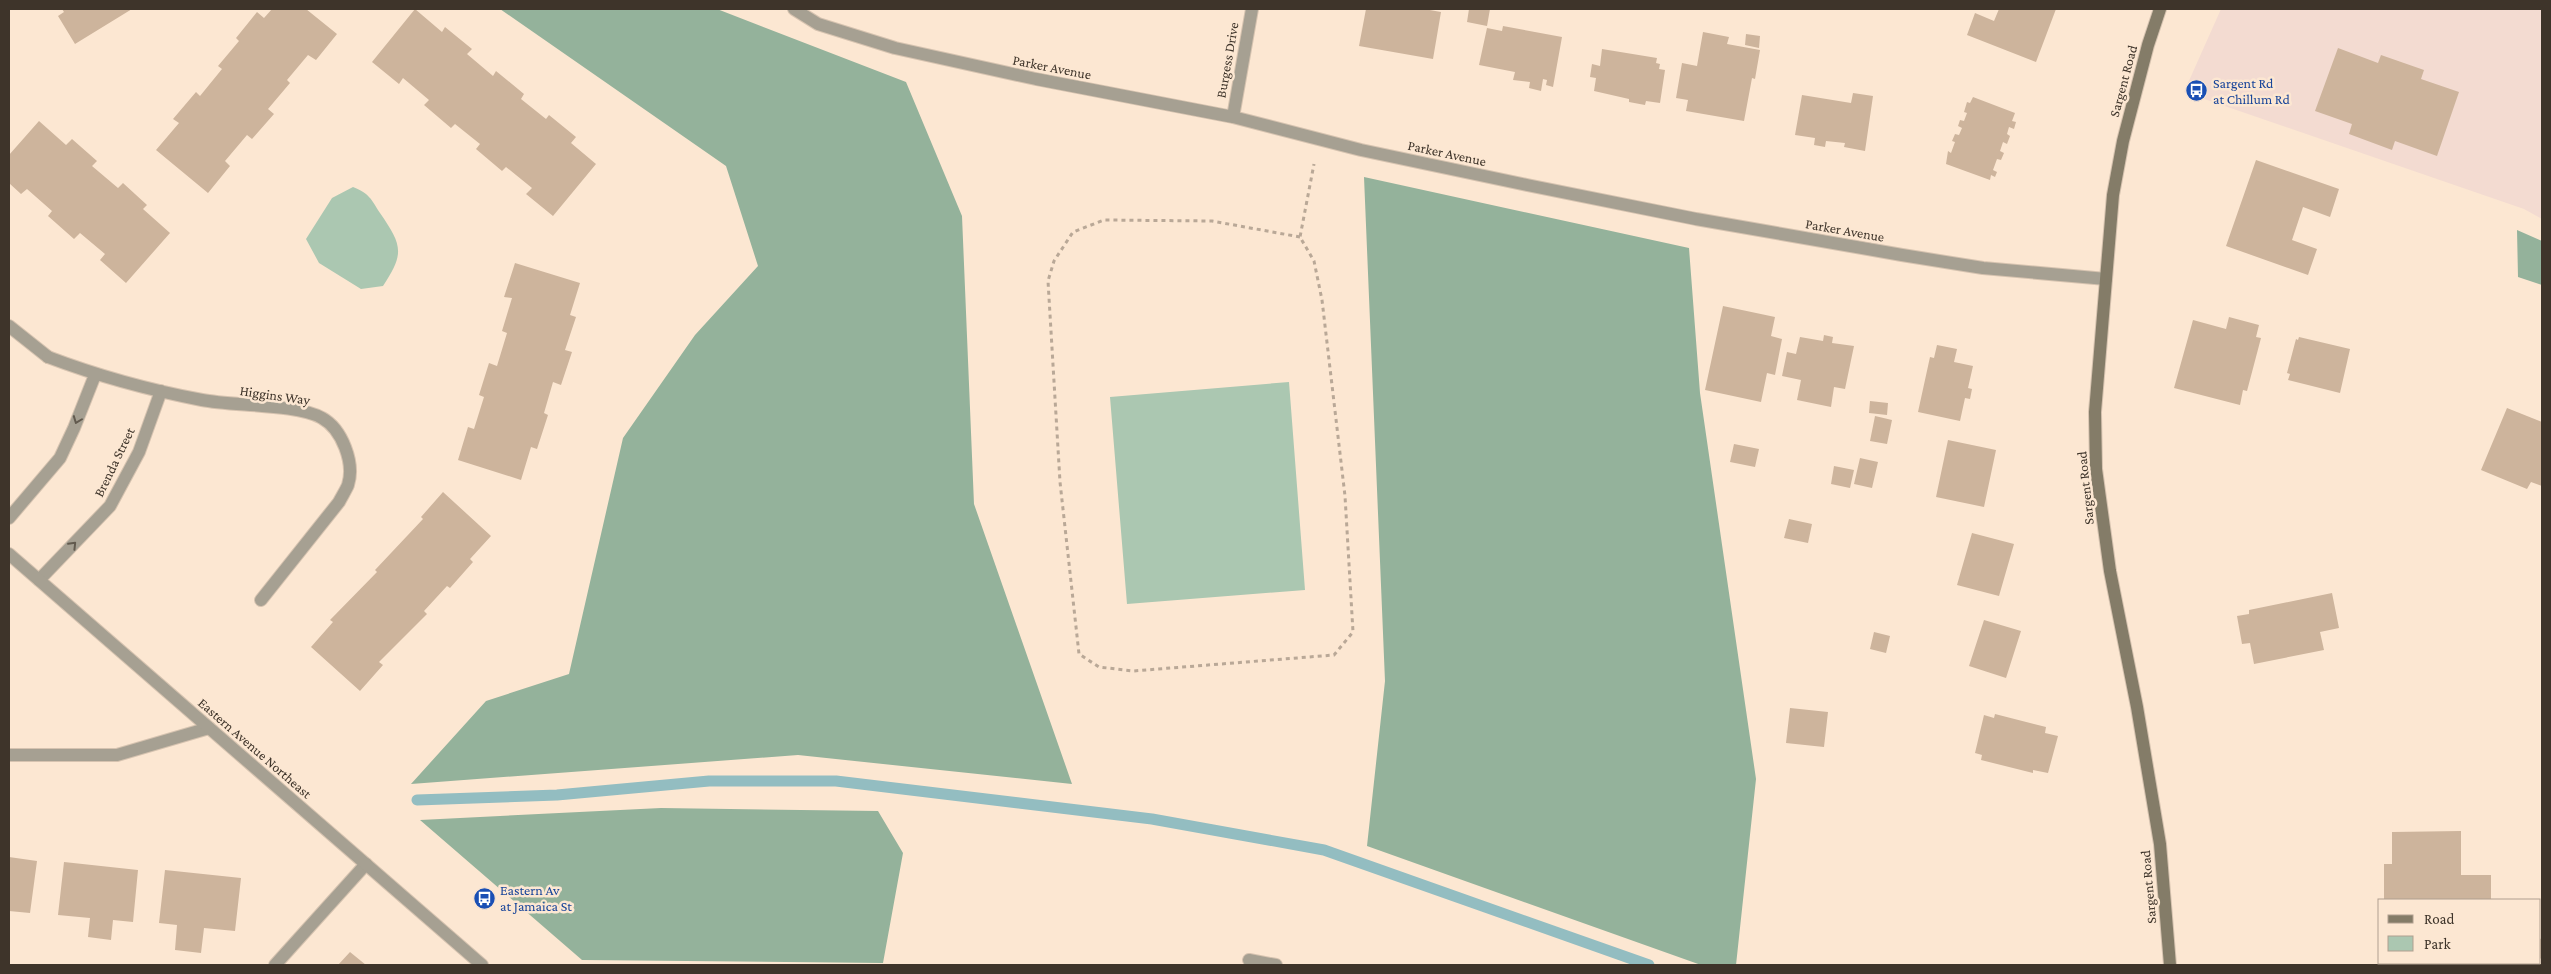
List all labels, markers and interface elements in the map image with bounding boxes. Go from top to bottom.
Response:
street label: Burgess Drive [1212,21,1242,99]
street label: Sargent Road [2106,43,2140,119]
street label: Parker Avenue [1011,52,1093,82]
place label: Sargent Rd at Chillum Rd [2213,75,2290,107]
bus stop icon: Sargent Rd at Chillum Rd [2185,79,2209,103]
street label: Parker Avenue [1406,137,1488,169]
street label: Parker Avenue [1804,215,1886,245]
street label: Higgins Way [239,382,312,408]
one-way arrow [73,415,83,424]
street label: Brenda Street [90,424,138,499]
street label: Sargent Road [2073,450,2097,526]
one-way arrow [67,542,76,551]
street label: Eastern Avenue Northeast [195,694,315,802]
street label: Sargent Road [2137,849,2159,924]
place label: Eastern Av at Jamaica St [500,882,572,914]
bus stop icon: Eastern Av at Jamaica St [472,886,496,910]
legend [2378,899,2541,964]
text: Road [2424,911,2455,927]
text: Park [2424,936,2451,952]

